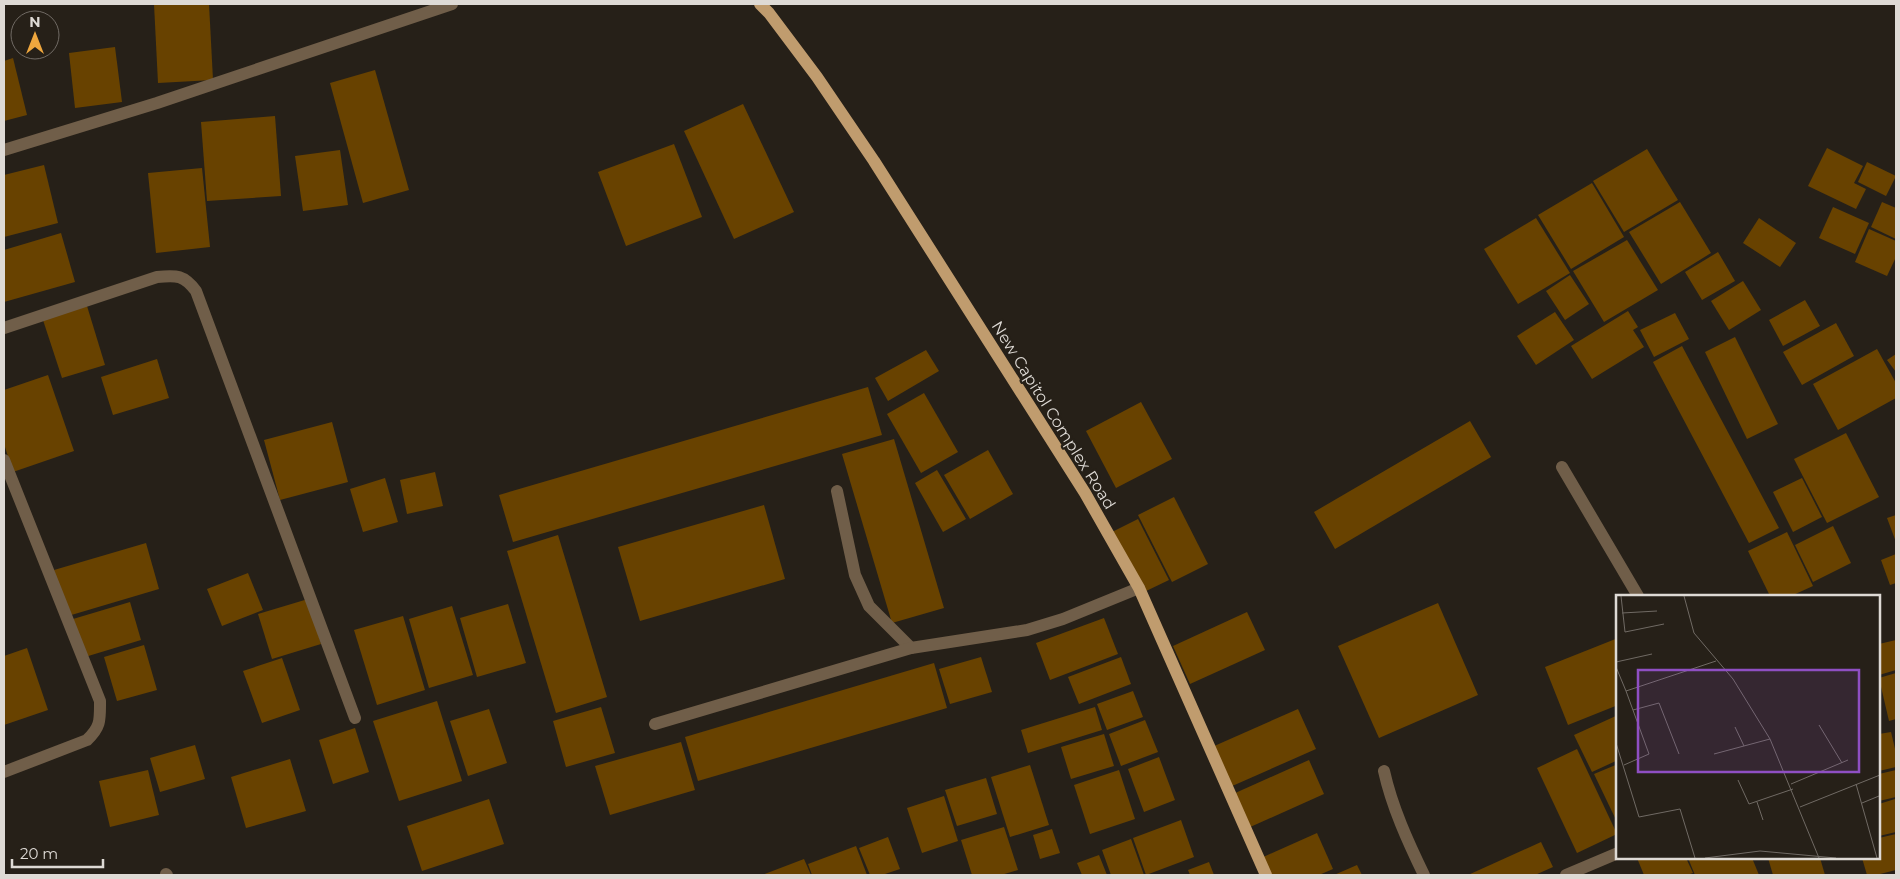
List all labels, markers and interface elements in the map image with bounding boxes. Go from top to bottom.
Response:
north arrow [10,10,60,60]
text: N [29,13,41,31]
street label: New Capitol Complex Road [988,318,1119,513]
inset map [1616,595,1880,859]
scale bar [12,836,104,868]
text: 20 m [20,844,58,863]

